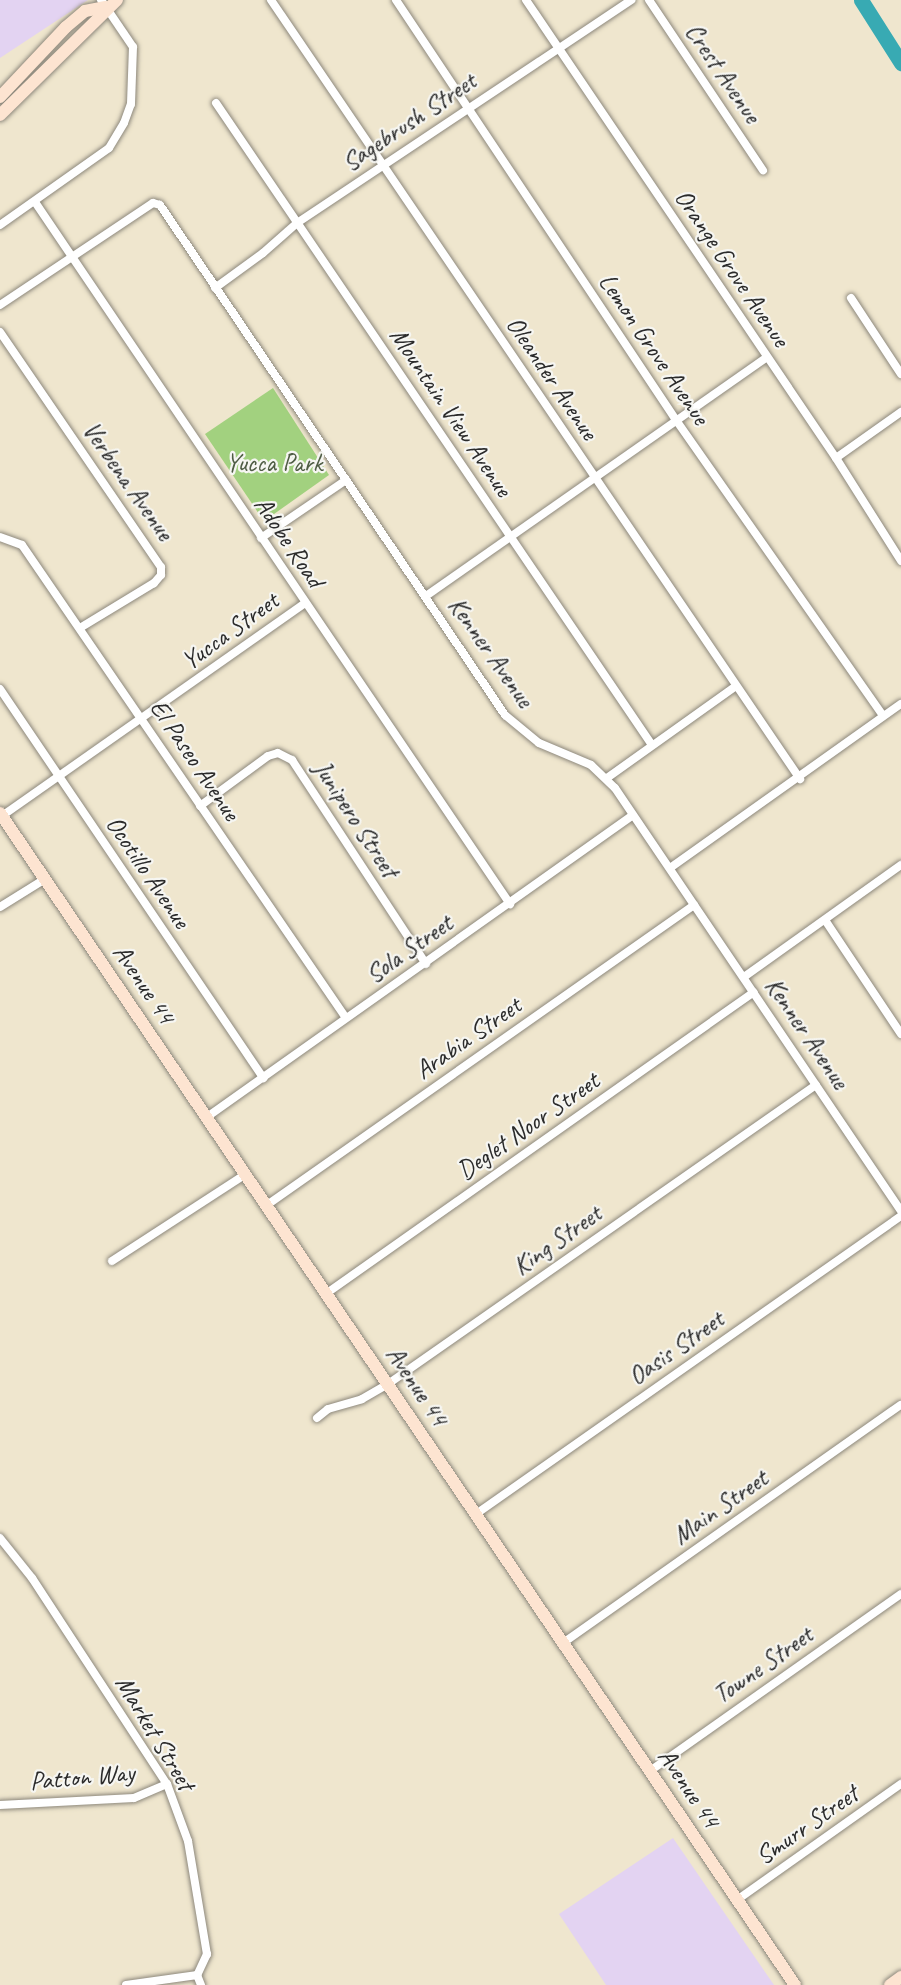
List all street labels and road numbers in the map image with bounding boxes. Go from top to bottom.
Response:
street label: Crest Avenue [678,17,768,129]
street label: Sagebrush Street [336,66,482,178]
street label: Orange Grove Avenue [668,183,796,353]
street label: Lemon Grove Avenue [592,268,716,430]
street label: Oleander Avenue [499,310,605,446]
street label: Mountain View Avenue [383,322,519,502]
street label: Verbena Avenue [76,416,180,546]
street label: Adobe Road [248,491,330,593]
street label: Yucca Street [175,585,285,677]
street label: Kenner Avenue [442,591,540,713]
street label: El Paseo Avenue [143,694,247,826]
street label: Junipero Street [307,755,405,883]
street label: Ocotillo Avenue [99,810,197,934]
street label: Sola Street [359,908,459,990]
street label: Avenue 44 [106,938,182,1030]
street label: Kenner Avenue [758,971,856,1095]
street label: Arabia Street [409,990,527,1086]
street label: Deglet Noor Street [451,1065,605,1187]
street label: King Street [506,1198,608,1282]
street label: Oasis Street [622,1304,730,1392]
street label: Avenue 44 [379,1340,455,1432]
street label: Main Street [666,1463,774,1551]
street label: Towne Street [707,1619,819,1711]
street label: Market Street [108,1670,202,1796]
street label: Avenue 44 [651,1742,727,1834]
street label: Patton Way [28,1757,136,1797]
street label: Smurr Street [750,1778,864,1872]

